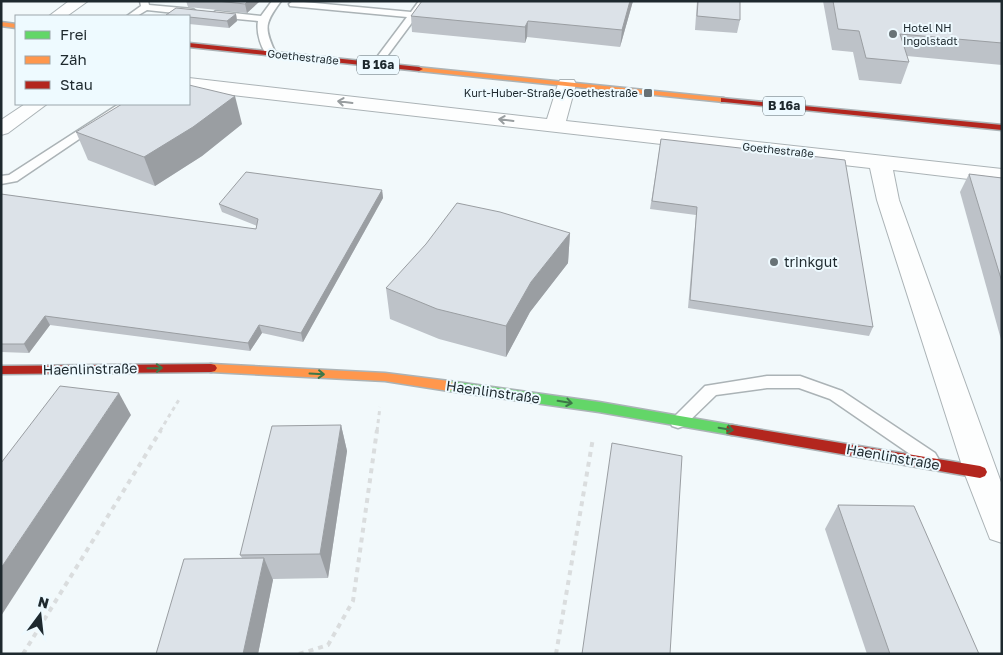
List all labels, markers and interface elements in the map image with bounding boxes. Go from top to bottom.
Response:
legend [15,15,190,105]
place label: Hotel NH Ingolstadt [903,21,958,47]
text: Frei [60,25,87,43]
marker: Hotel NH Ingolstadt [887,28,899,40]
street label: Goethestraße [267,46,339,67]
text: Zäh [60,50,87,68]
road number: B 16a [357,56,399,74]
text: Stau [60,75,93,93]
place label: Kurt-Huber-Straße/Goethestraße [464,86,638,99]
marker: Kurt-Huber-Straße/Goethestraße [642,87,654,99]
road number: B 16a [763,96,805,115]
one-way arrow [337,97,353,107]
one-way arrow [498,115,514,125]
street label: Goethestraße [742,139,814,160]
place label: trinkgut [784,253,838,270]
marker: trinkgut [768,256,780,268]
street label: Haenlinstraße [43,359,137,378]
one-way arrow [146,363,163,373]
one-way arrow [309,369,325,378]
street label: Haenlinstraße [445,377,541,407]
one-way arrow [557,398,573,408]
one-way arrow [717,425,733,435]
street label: Haenlinstraße [845,440,941,473]
north arrow [15,590,65,640]
text: N [36,592,51,612]

